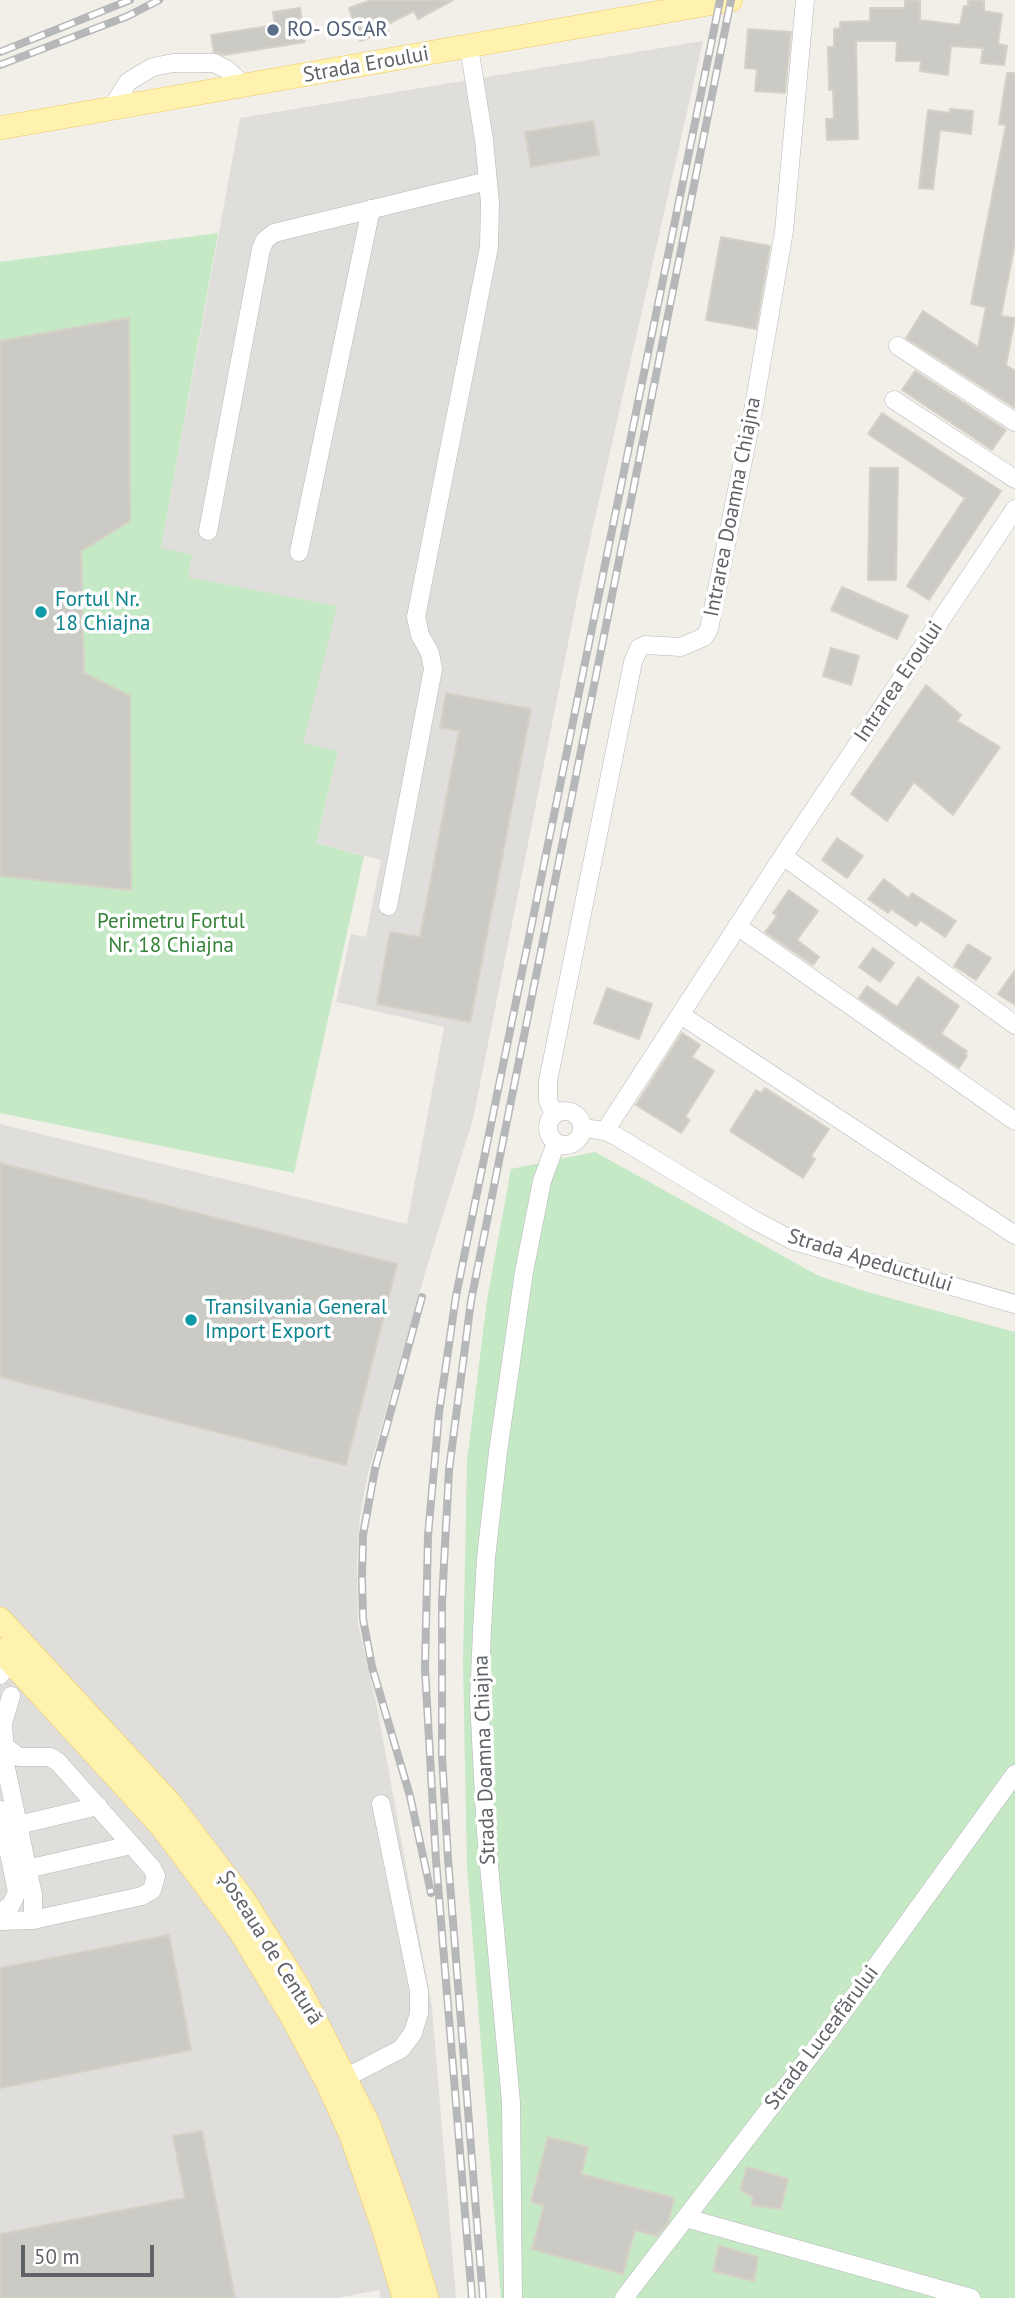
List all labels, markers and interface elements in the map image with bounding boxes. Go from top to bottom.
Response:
place label: RO- OSCAR [287,17,388,43]
marker: RO- OSCAR [265,22,281,38]
street label: Strada Eroului [301,42,431,88]
street label: Intrarea Doamna Chiajna [699,395,767,619]
place label: Fortul Nr. 18 Chiajna [55,587,151,637]
marker: Fortul Nr. 18 Chiajna [33,604,49,620]
street label: Intrarea Eroului [849,617,949,747]
park label: Perimetru Fortul Nr. 18 Chiajna [97,909,245,959]
street label: Strada Apeductului [785,1224,955,1298]
place label: Transilvania General Import Export [205,1295,387,1345]
marker: Transilvania General Import Export [183,1312,199,1328]
street label: Strada Doamna Chiajna [469,1655,501,1865]
street label: Șoseaua de Centură [213,1866,327,2030]
street label: Strada Luceafărului [760,1961,884,2115]
scale bar [24,2232,158,2276]
text: 50 m [34,2243,80,2270]

